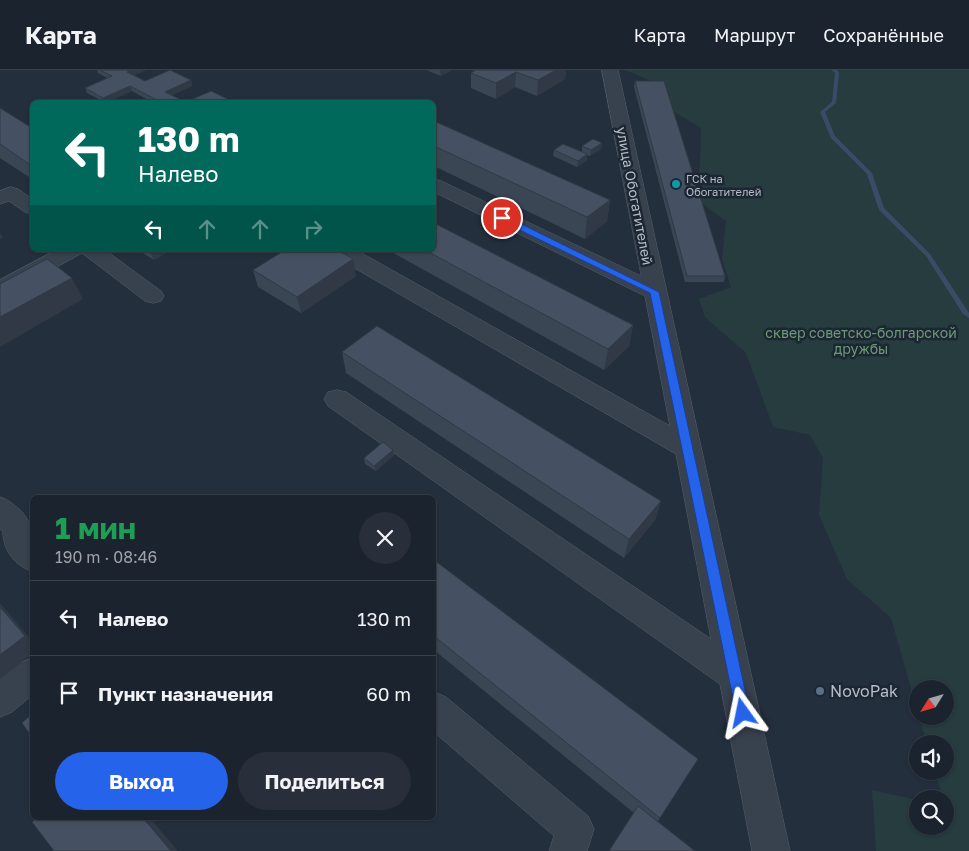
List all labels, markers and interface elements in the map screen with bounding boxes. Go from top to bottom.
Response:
text: Карта [25,20,97,49]
text: Карта [634,24,686,46]
text: Маршрут [714,24,795,46]
text: Сохранённые [823,24,944,46]
text: 130 m [138,118,240,160]
icon: left [55,120,120,185]
street label: улица Обогатителей [613,125,657,267]
text: Налево [138,160,218,187]
place label: ГСК на Обогатителей [686,172,761,198]
marker: ГСК на Обогатителей [670,178,682,190]
pin [481,197,523,239]
icon: arrive [488,204,516,232]
icon: left [140,215,168,243]
icon: ahead [193,215,221,243]
icon: ahead [246,215,274,243]
icon: right [299,215,327,243]
park label: сквер советско-болгарской дружбы [765,324,957,357]
text: 1 мин [55,510,136,546]
button: close [359,512,411,564]
text: 190 m · 08:46 [55,547,157,567]
icon: left [55,604,83,632]
text: Налево [98,607,168,630]
text: 130 m [357,607,411,630]
icon: arrive [55,679,83,707]
north arrow [909,680,954,725]
map controls [909,680,954,835]
place label: NovoPak [830,681,898,701]
text: Пункт назначения [98,682,273,705]
text: 60 m [366,682,411,705]
marker: NovoPak [814,685,826,697]
position arrow [716,686,768,738]
button: sound [909,735,954,780]
button: Выход [55,752,228,810]
button: Поделиться [238,752,411,810]
button: search [909,790,954,835]

